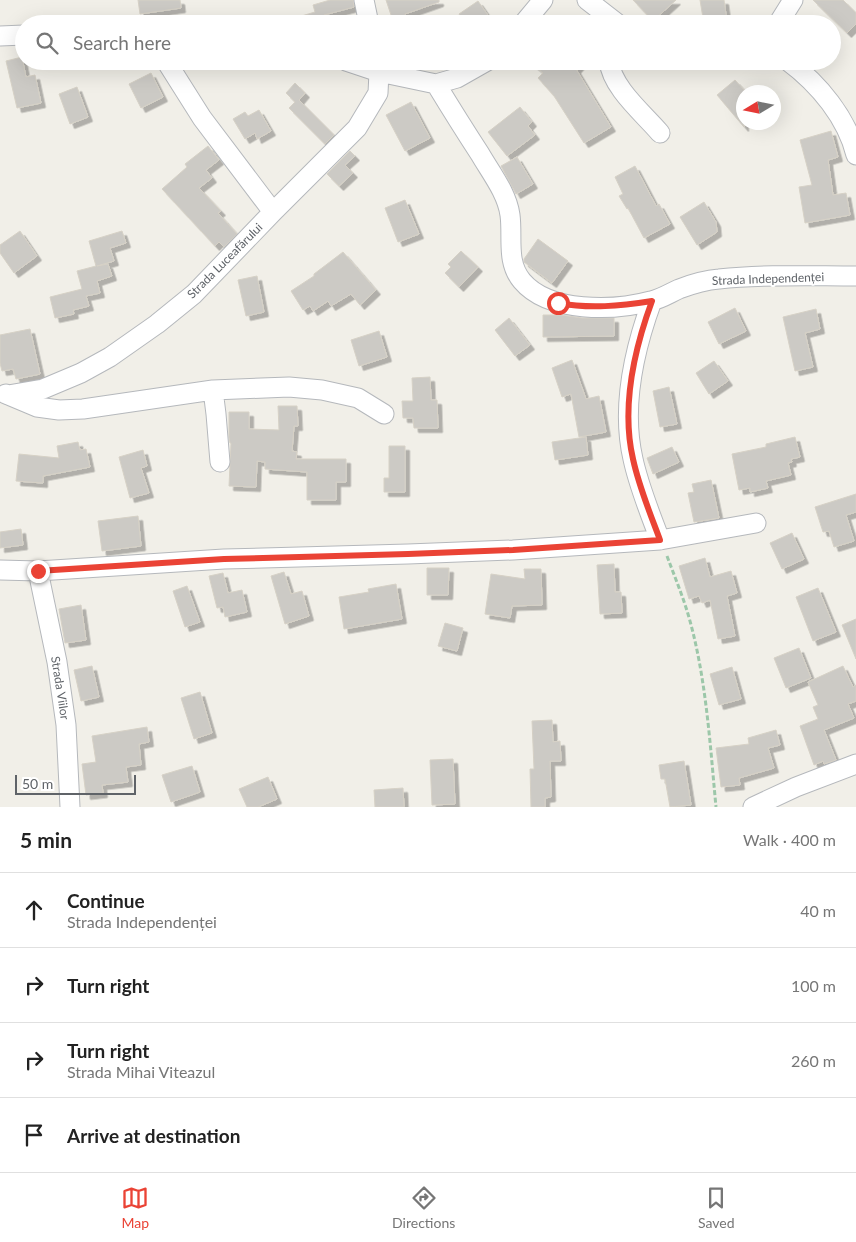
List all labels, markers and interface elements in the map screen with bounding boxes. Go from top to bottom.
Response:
search box [15,15,841,70]
icon: search [33,29,61,57]
text: Search here [73,31,171,54]
north arrow [736,85,781,130]
street label: Strada Luceafărului [184,220,266,301]
street label: Strada Independenței [712,269,825,288]
route start [547,292,570,315]
route end [27,560,50,583]
street label: Strada Viilor [48,655,73,721]
scale bar [15,772,136,795]
text: 50 m [22,775,53,792]
text: 5 min [20,827,72,852]
text: Walk · 400 m [743,830,836,849]
text: Continue [67,889,145,912]
icon: ahead [20,896,48,924]
text: 40 m [800,901,836,920]
text: Strada Independenței [67,912,217,931]
icon: right [20,971,48,999]
text: Turn right [67,974,149,997]
text: 100 m [791,976,836,995]
text: Turn right [67,1039,149,1062]
icon: right [20,1046,48,1074]
text: 260 m [791,1051,836,1070]
text: Strada Mihai Viteazul [67,1062,215,1081]
icon: arrive [20,1121,48,1149]
text: Arrive at destination [67,1124,240,1147]
tab: Map [121,1184,149,1231]
tab: Directions [392,1184,455,1231]
tab: Saved [698,1184,735,1231]

